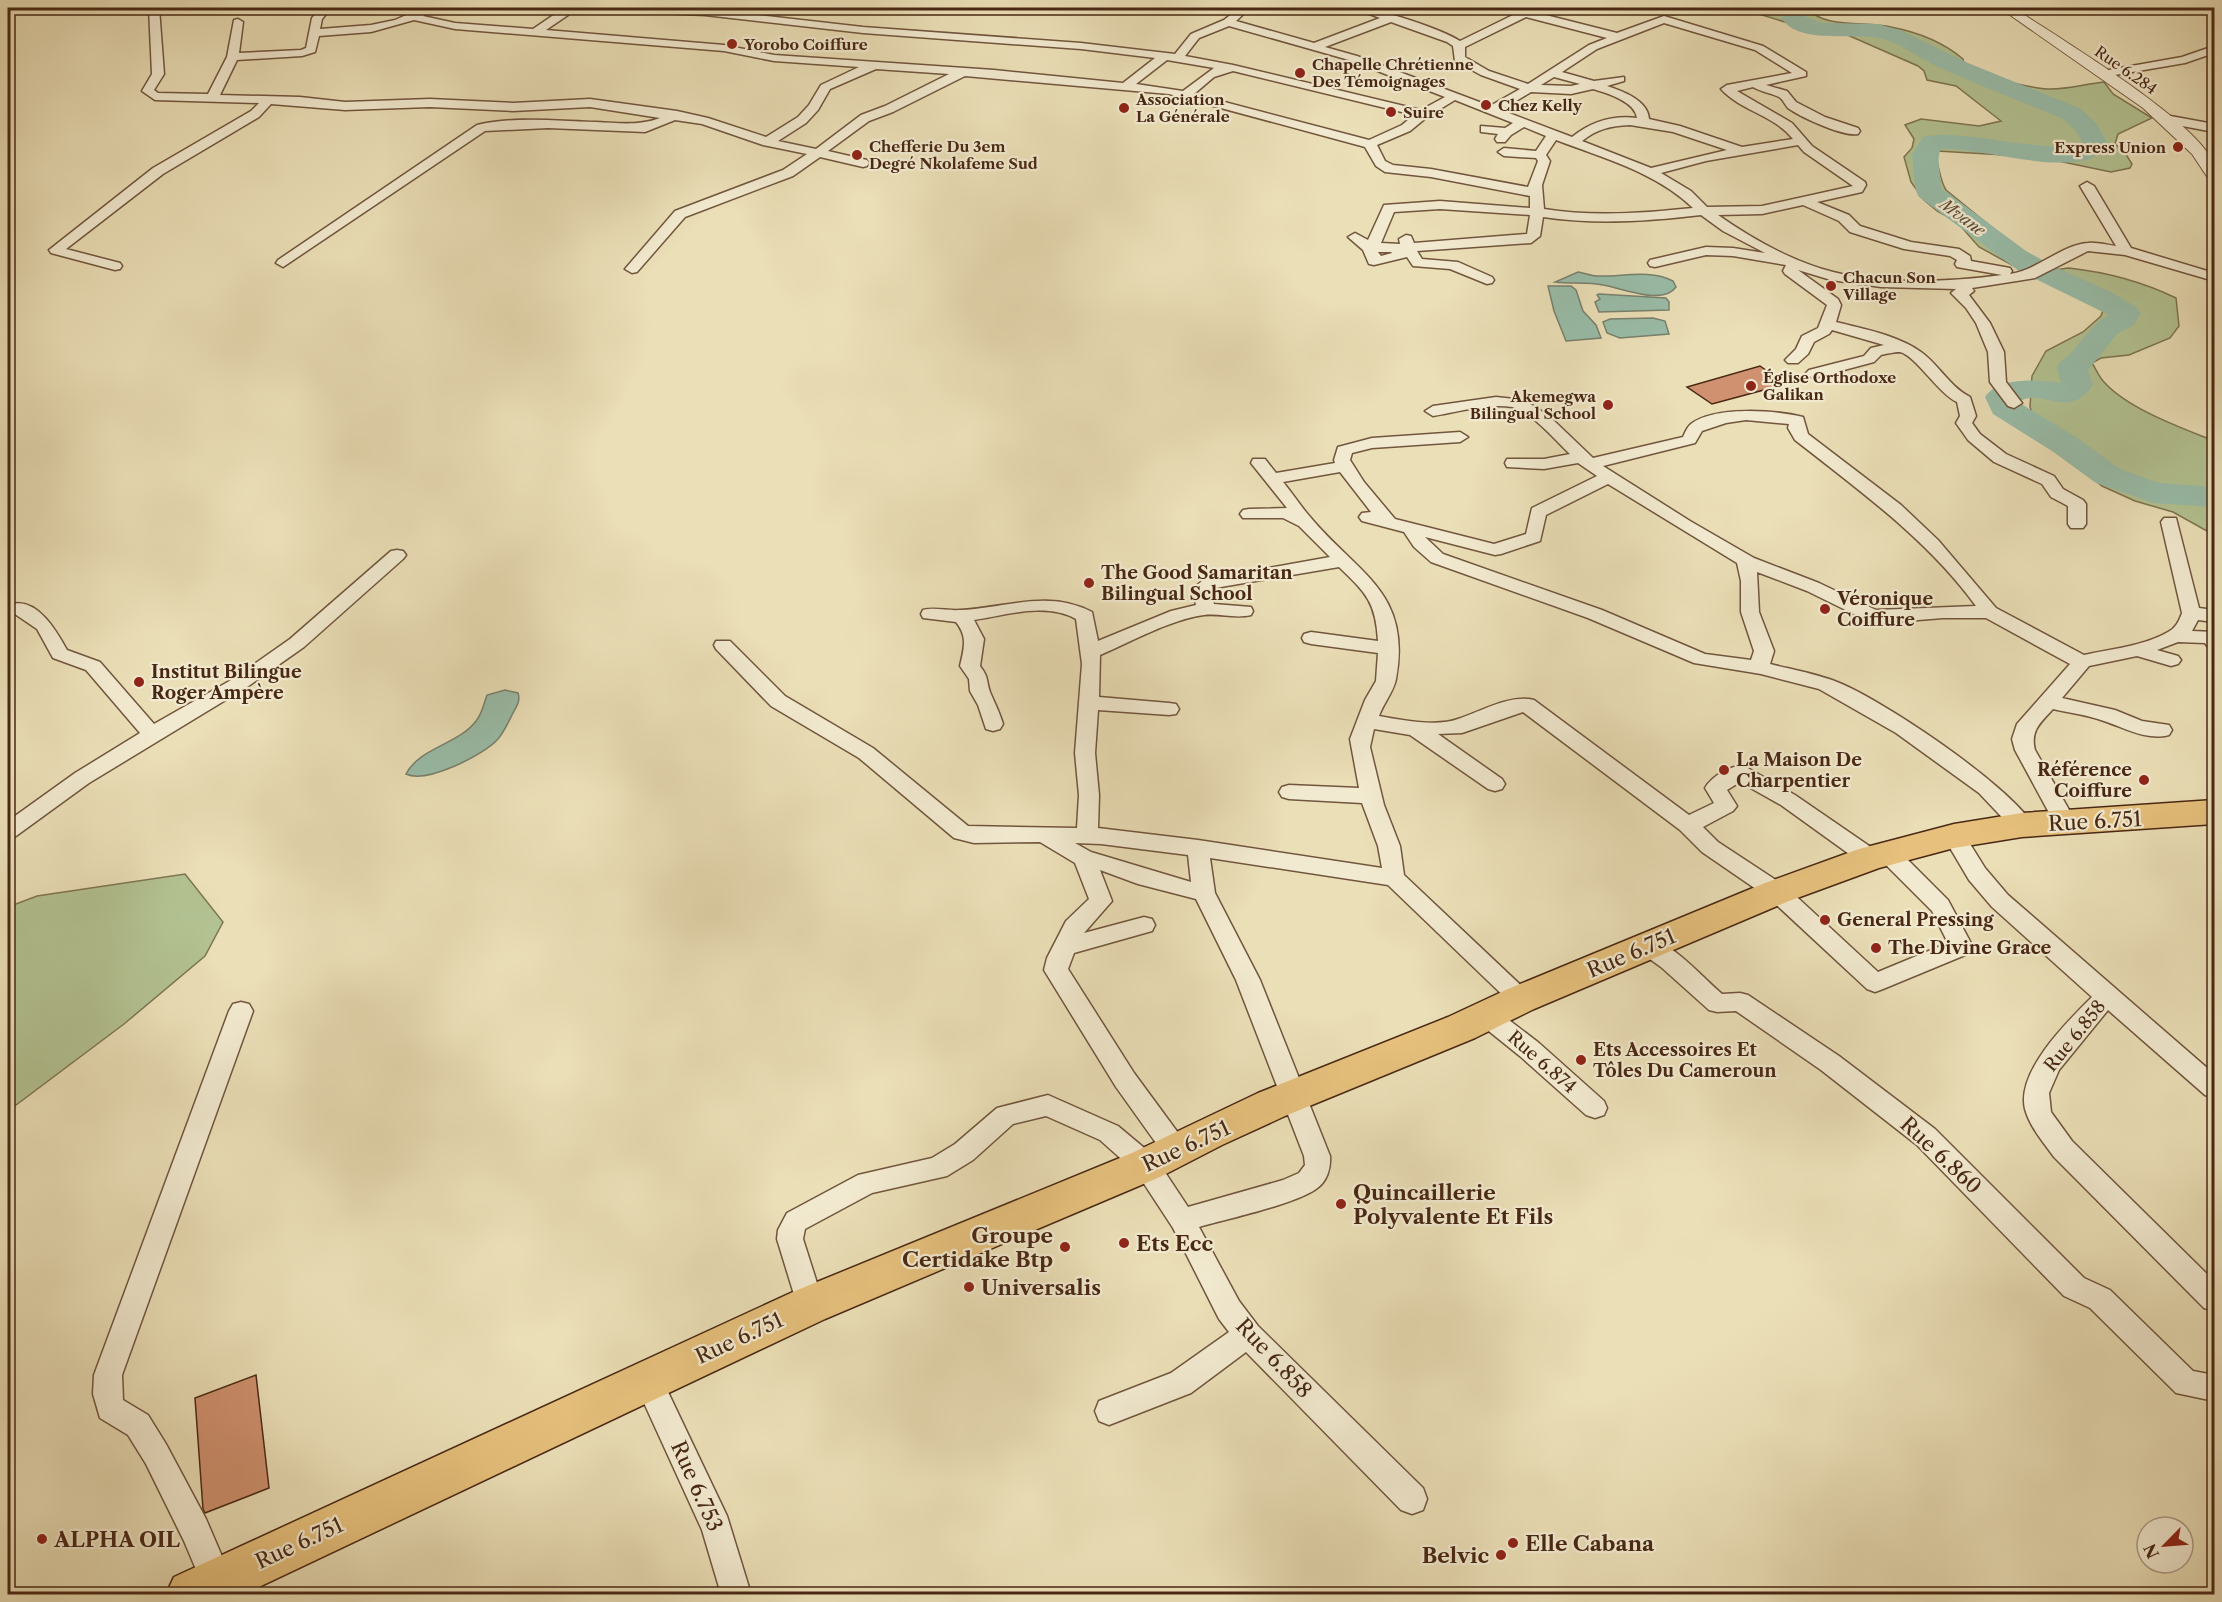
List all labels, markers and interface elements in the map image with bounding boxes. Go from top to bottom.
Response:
place label: Yorobo Coiffure [743,35,868,54]
marker: Yorobo Coiffure [725,37,739,51]
street label: Rue 6.284 [2091,42,2161,98]
place label: Chapelle Chrétienne Des Témoignages [1312,55,1474,91]
marker: Chapelle Chrétienne Des Témoignages [1293,66,1307,80]
place label: Association La Générale [1135,90,1230,126]
place label: Chez Kelly [1498,96,1583,115]
marker: Chez Kelly [1479,98,1493,112]
marker: Association La Générale [1117,101,1131,115]
place label: Suire [1403,103,1444,122]
marker: Suire [1384,105,1398,119]
place label: Chefferie Du 3em Degré Nkolafeme Sud [869,137,1038,173]
place label: Express Union [2054,138,2167,157]
marker: Express Union [2171,140,2185,154]
marker: Chefferie Du 3em Degré Nkolafeme Sud [850,148,864,162]
water label: Mvane [1935,193,1991,241]
place label: Chacun Son Village [1842,268,1936,304]
marker: Chacun Son Village [1824,279,1838,293]
place label: Église Orthodoxe Galikan [1763,368,1896,404]
marker: Église Orthodoxe Galikan [1744,379,1758,393]
place label: Akemegwa Bilingual School [1470,387,1596,423]
marker: Akemegwa Bilingual School [1601,398,1615,412]
place label: The Good Samaritan Bilingual School [1101,562,1293,605]
marker: The Good Samaritan Bilingual School [1082,576,1096,590]
place label: Véronique Coiffure [1836,588,1934,631]
marker: Véronique Coiffure [1818,602,1832,616]
place label: Institut Bilingue Roger Ampère [151,661,302,704]
marker: Institut Bilingue Roger Ampère [132,675,146,689]
place label: La Maison De Charpentier [1736,749,1862,792]
place label: Référence Coiffure [2037,759,2132,802]
marker: La Maison De Charpentier [1717,763,1731,777]
marker: Référence Coiffure [2137,773,2151,787]
street label: Rue 6.751 [2048,806,2143,836]
place label: General Pressing [1837,909,1994,931]
marker: General Pressing [1818,913,1832,927]
street label: Rue 6.751 [1583,923,1679,983]
place label: The Divine Grace [1888,937,2052,959]
marker: The Divine Grace [1869,941,1883,955]
street label: Rue 6.858 [2040,996,2110,1076]
street label: Rue 6.874 [1503,1026,1581,1098]
place label: Ets Accessoires Et Tôles Du Cameroun [1593,1039,1777,1082]
marker: Ets Accessoires Et Tôles Du Cameroun [1574,1053,1588,1067]
street label: Rue 6.860 [1895,1111,1987,1199]
street label: Rue 6.751 [1138,1115,1234,1177]
place label: Quincaillerie Polyvalente Et Fils [1353,1180,1553,1229]
marker: Quincaillerie Polyvalente Et Fils [1334,1197,1348,1211]
place label: Groupe Certidake Btp [902,1223,1053,1272]
place label: Ets Ecc [1136,1231,1213,1256]
marker: Ets Ecc [1117,1236,1131,1250]
marker: Groupe Certidake Btp [1058,1240,1072,1254]
place label: Universalis [981,1275,1101,1300]
marker: Universalis [962,1280,976,1294]
street label: Rue 6.751 [691,1307,787,1369]
street label: Rue 6.858 [1231,1313,1317,1403]
street label: Rue 6.753 [666,1437,728,1535]
street label: Rue 6.751 [251,1512,347,1574]
north arrow [2135,1515,2195,1575]
place label: ALPHA OIL [53,1527,181,1552]
place label: Elle Cabana [1525,1531,1655,1556]
marker: ALPHA OIL [35,1532,49,1546]
marker: Elle Cabana [1506,1536,1520,1550]
text: N [2139,1541,2163,1562]
place label: Belvic [1422,1543,1489,1568]
marker: Belvic [1494,1548,1508,1562]

